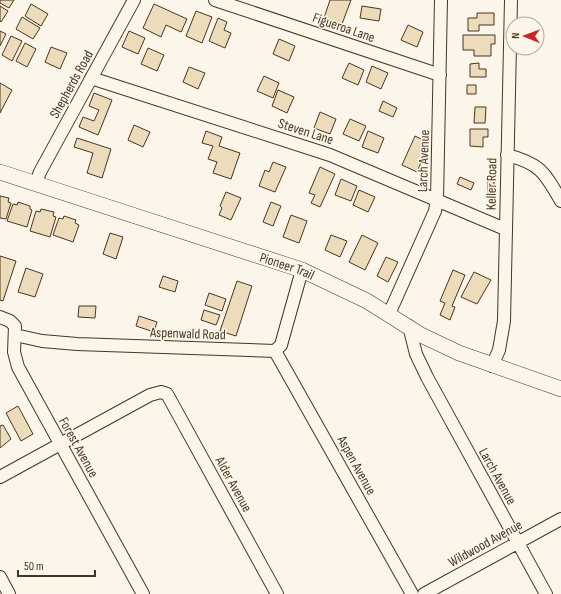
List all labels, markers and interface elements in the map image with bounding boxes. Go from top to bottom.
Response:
street label: Figueroa Lane [311,9,377,46]
north arrow [505,16,545,56]
text: N [509,33,522,39]
street label: Shepherds Road [46,47,97,121]
street label: Steven Lane [276,115,336,148]
street label: Larch Avenue [414,130,433,193]
street label: Keller Road [483,158,500,210]
street label: Pioneer Trail [257,249,317,284]
street label: Aspenwald Road [149,324,226,343]
street label: Forest Avenue [55,414,102,480]
street label: Aspen Avenue [333,432,380,498]
street label: Larch Avenue [475,445,520,508]
street label: Alder Avenue [211,453,256,515]
street label: Wildwood Avenue [445,516,525,571]
scale bar [18,552,95,578]
text: 50 m [24,559,44,574]

